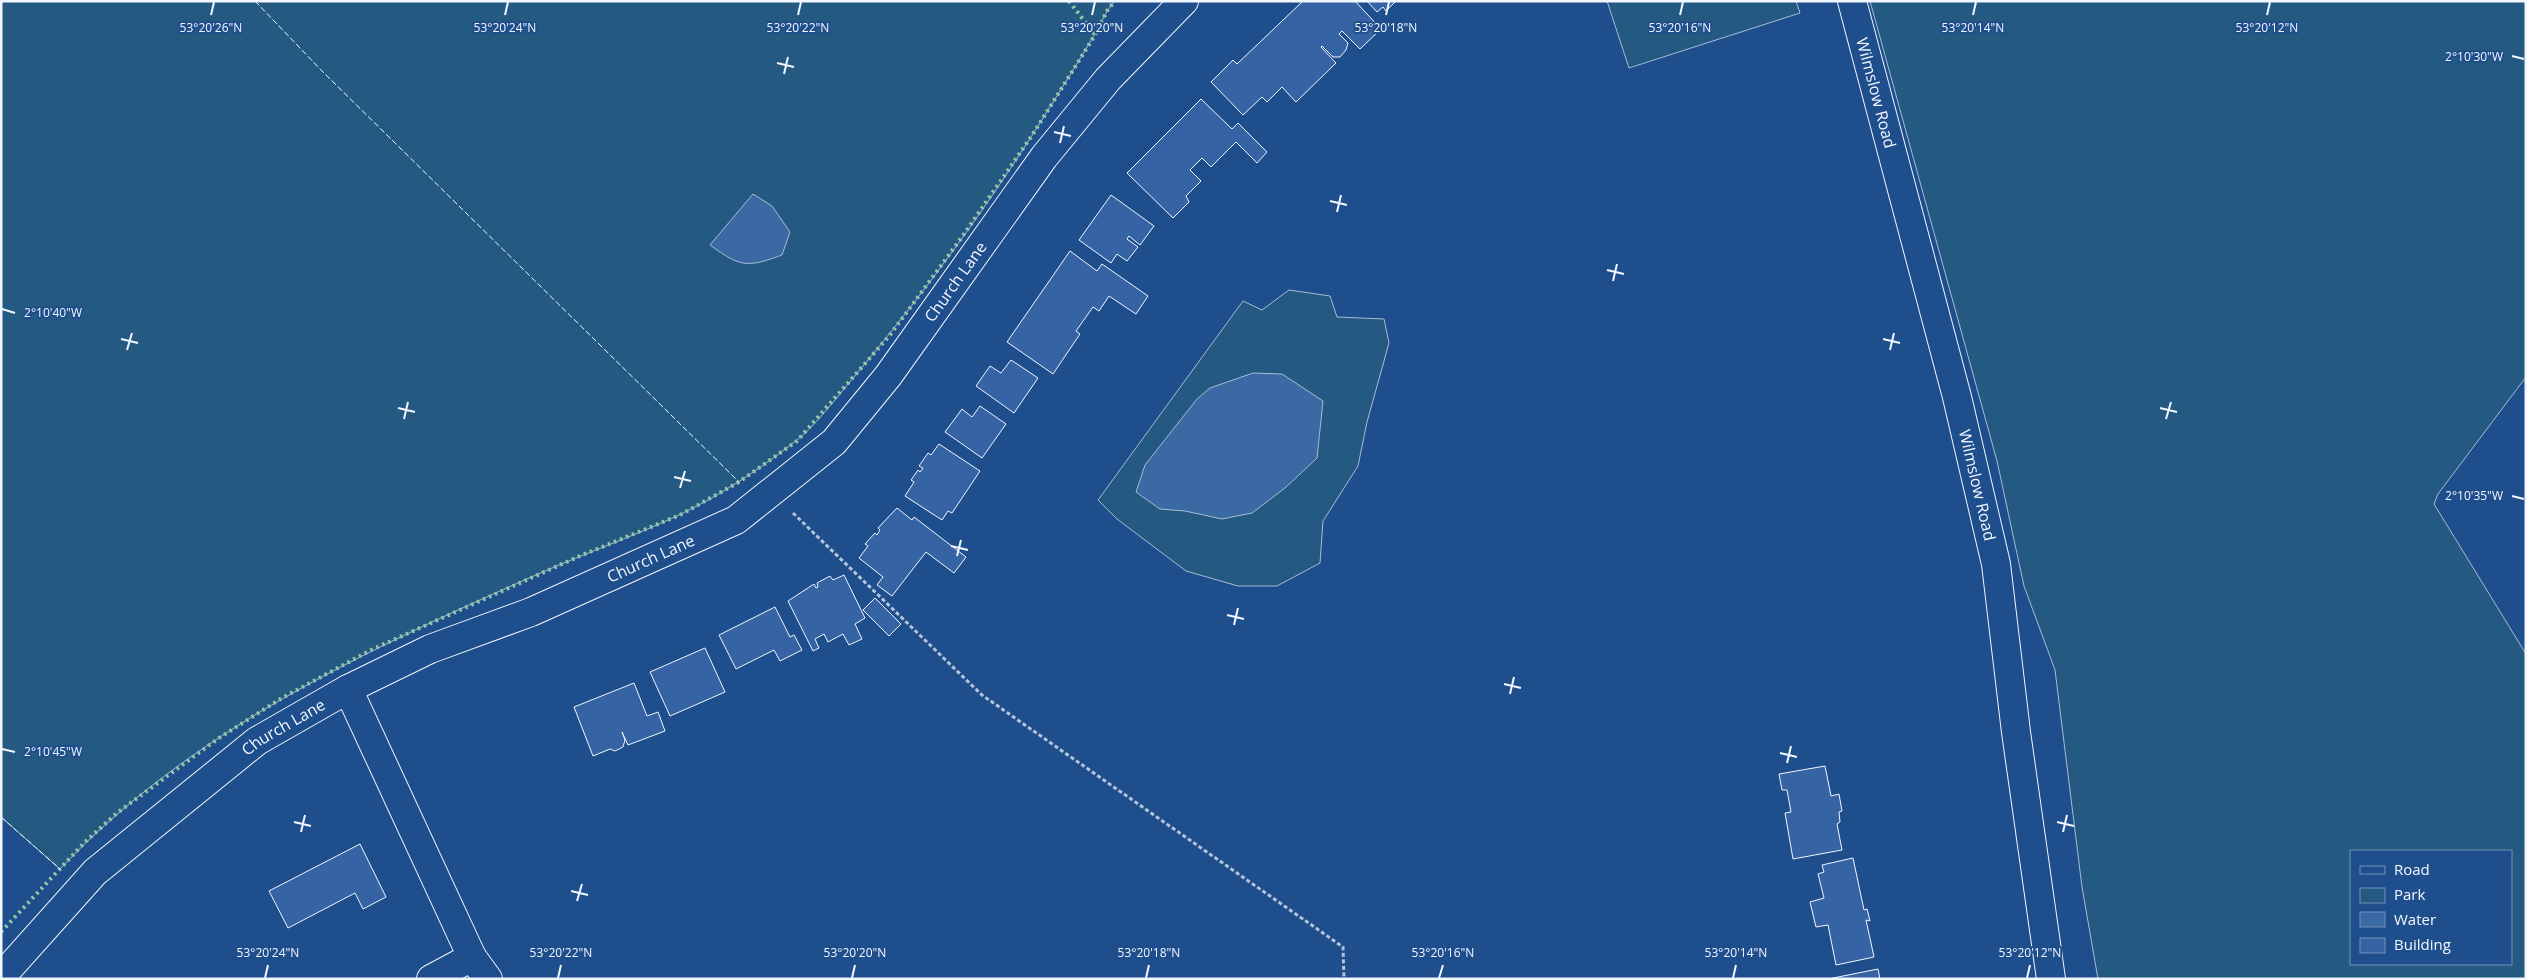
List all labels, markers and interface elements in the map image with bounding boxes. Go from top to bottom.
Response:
text: 53°20'26"N [180,19,242,36]
text: 53°20'24"N [474,19,536,36]
text: 53°20'22"N [767,19,829,36]
text: 53°20'20"N [1061,19,1123,36]
text: 53°20'18"N [1355,19,1417,36]
text: 53°20'16"N [1649,19,1711,36]
text: 53°20'14"N [1942,19,2004,36]
text: 53°20'12"N [2236,19,2298,36]
street label: Wilmslow Road [1851,35,1902,151]
text: 2°10'30"W [2445,48,2503,65]
street label: Church Lane [919,237,991,326]
text: 2°10'40"W [24,304,82,321]
street label: Wilmslow Road [1954,427,2001,543]
text: 2°10'35"W [2445,487,2503,504]
street label: Church Lane [603,529,698,588]
street label: Church Lane [237,693,329,760]
text: 2°10'45"W [24,743,82,760]
legend [2350,850,2512,965]
text: Road [2394,859,2430,879]
text: Park [2394,884,2425,904]
text: Water [2394,909,2436,929]
text: Building [2394,934,2451,954]
text: 53°20'24"N [237,944,299,961]
text: 53°20'22"N [530,944,592,961]
text: 53°20'20"N [824,944,886,961]
text: 53°20'18"N [1118,944,1180,961]
text: 53°20'16"N [1412,944,1474,961]
text: 53°20'14"N [1705,944,1767,961]
text: 53°20'12"N [1999,944,2061,961]

